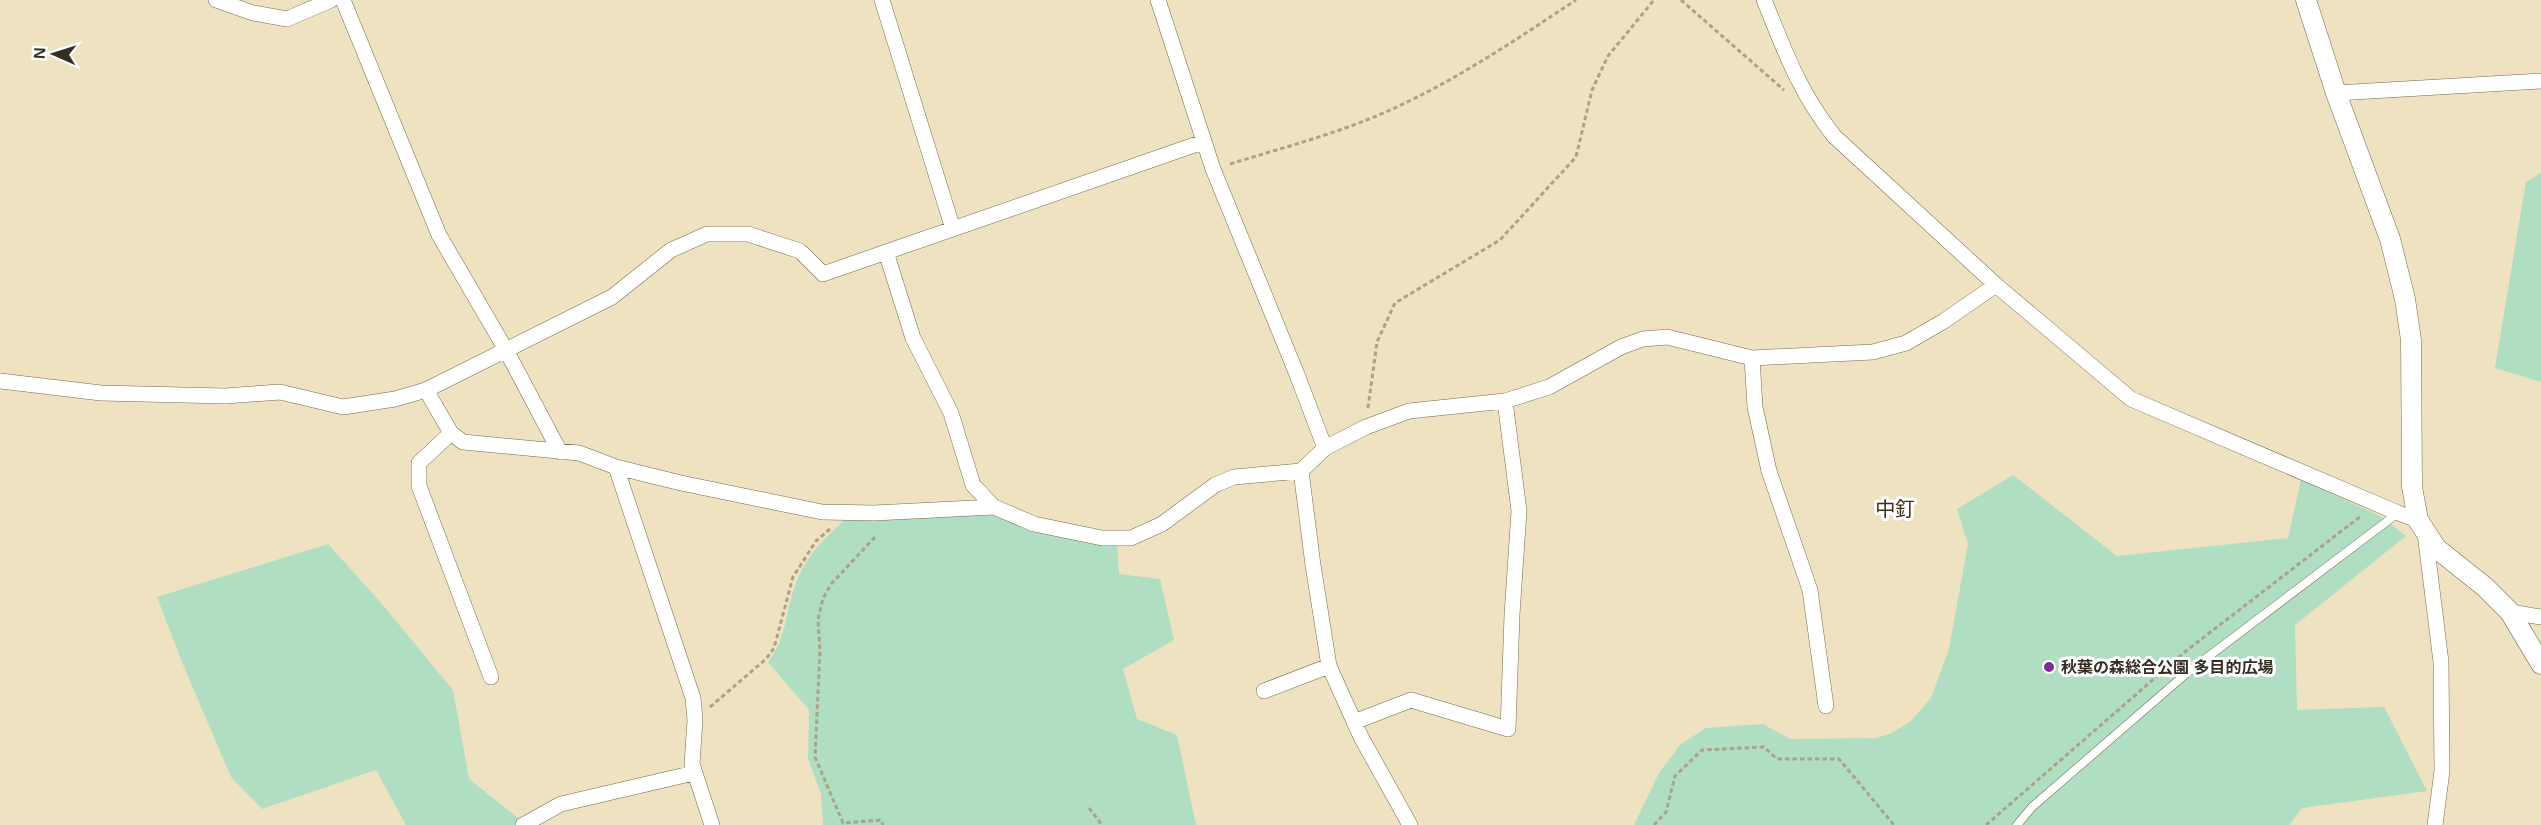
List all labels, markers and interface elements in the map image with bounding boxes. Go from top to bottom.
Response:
north arrow [24,24,84,84]
text: N [31,47,48,59]
district label: 中釘 [1875,498,1915,520]
place label: 秋葉の森総合公園 多目的広場 [2061,658,2273,676]
marker: 秋葉の森総合公園 多目的広場 [2042,660,2056,674]

